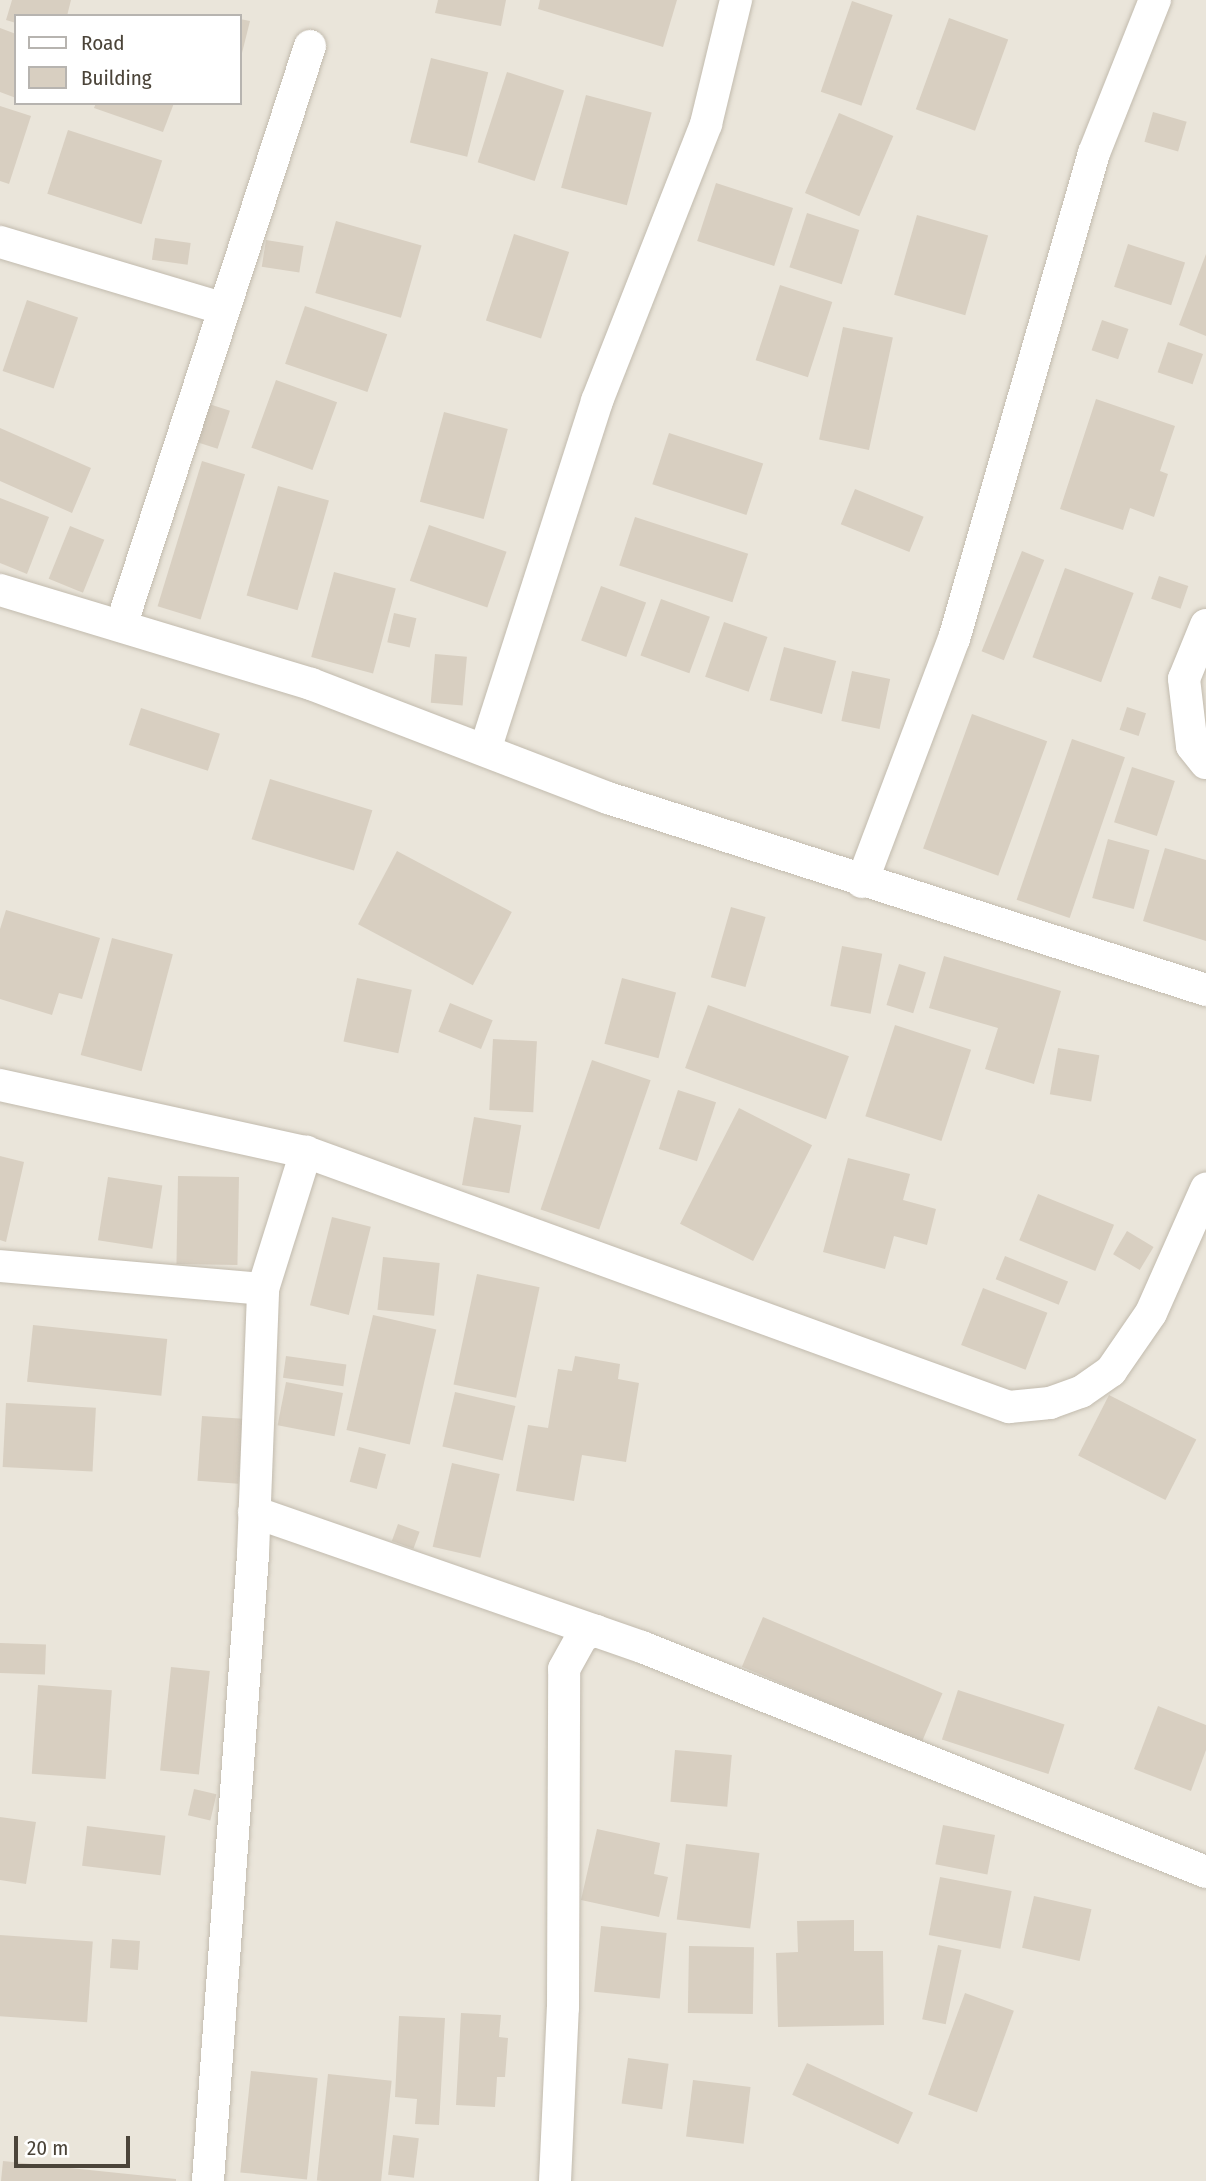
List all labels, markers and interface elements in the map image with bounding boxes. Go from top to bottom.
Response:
legend [14,14,242,105]
text: Road [81,30,125,56]
text: Building [81,65,152,91]
scale bar [18,2122,133,2166]
text: 20 m [27,2135,68,2161]

